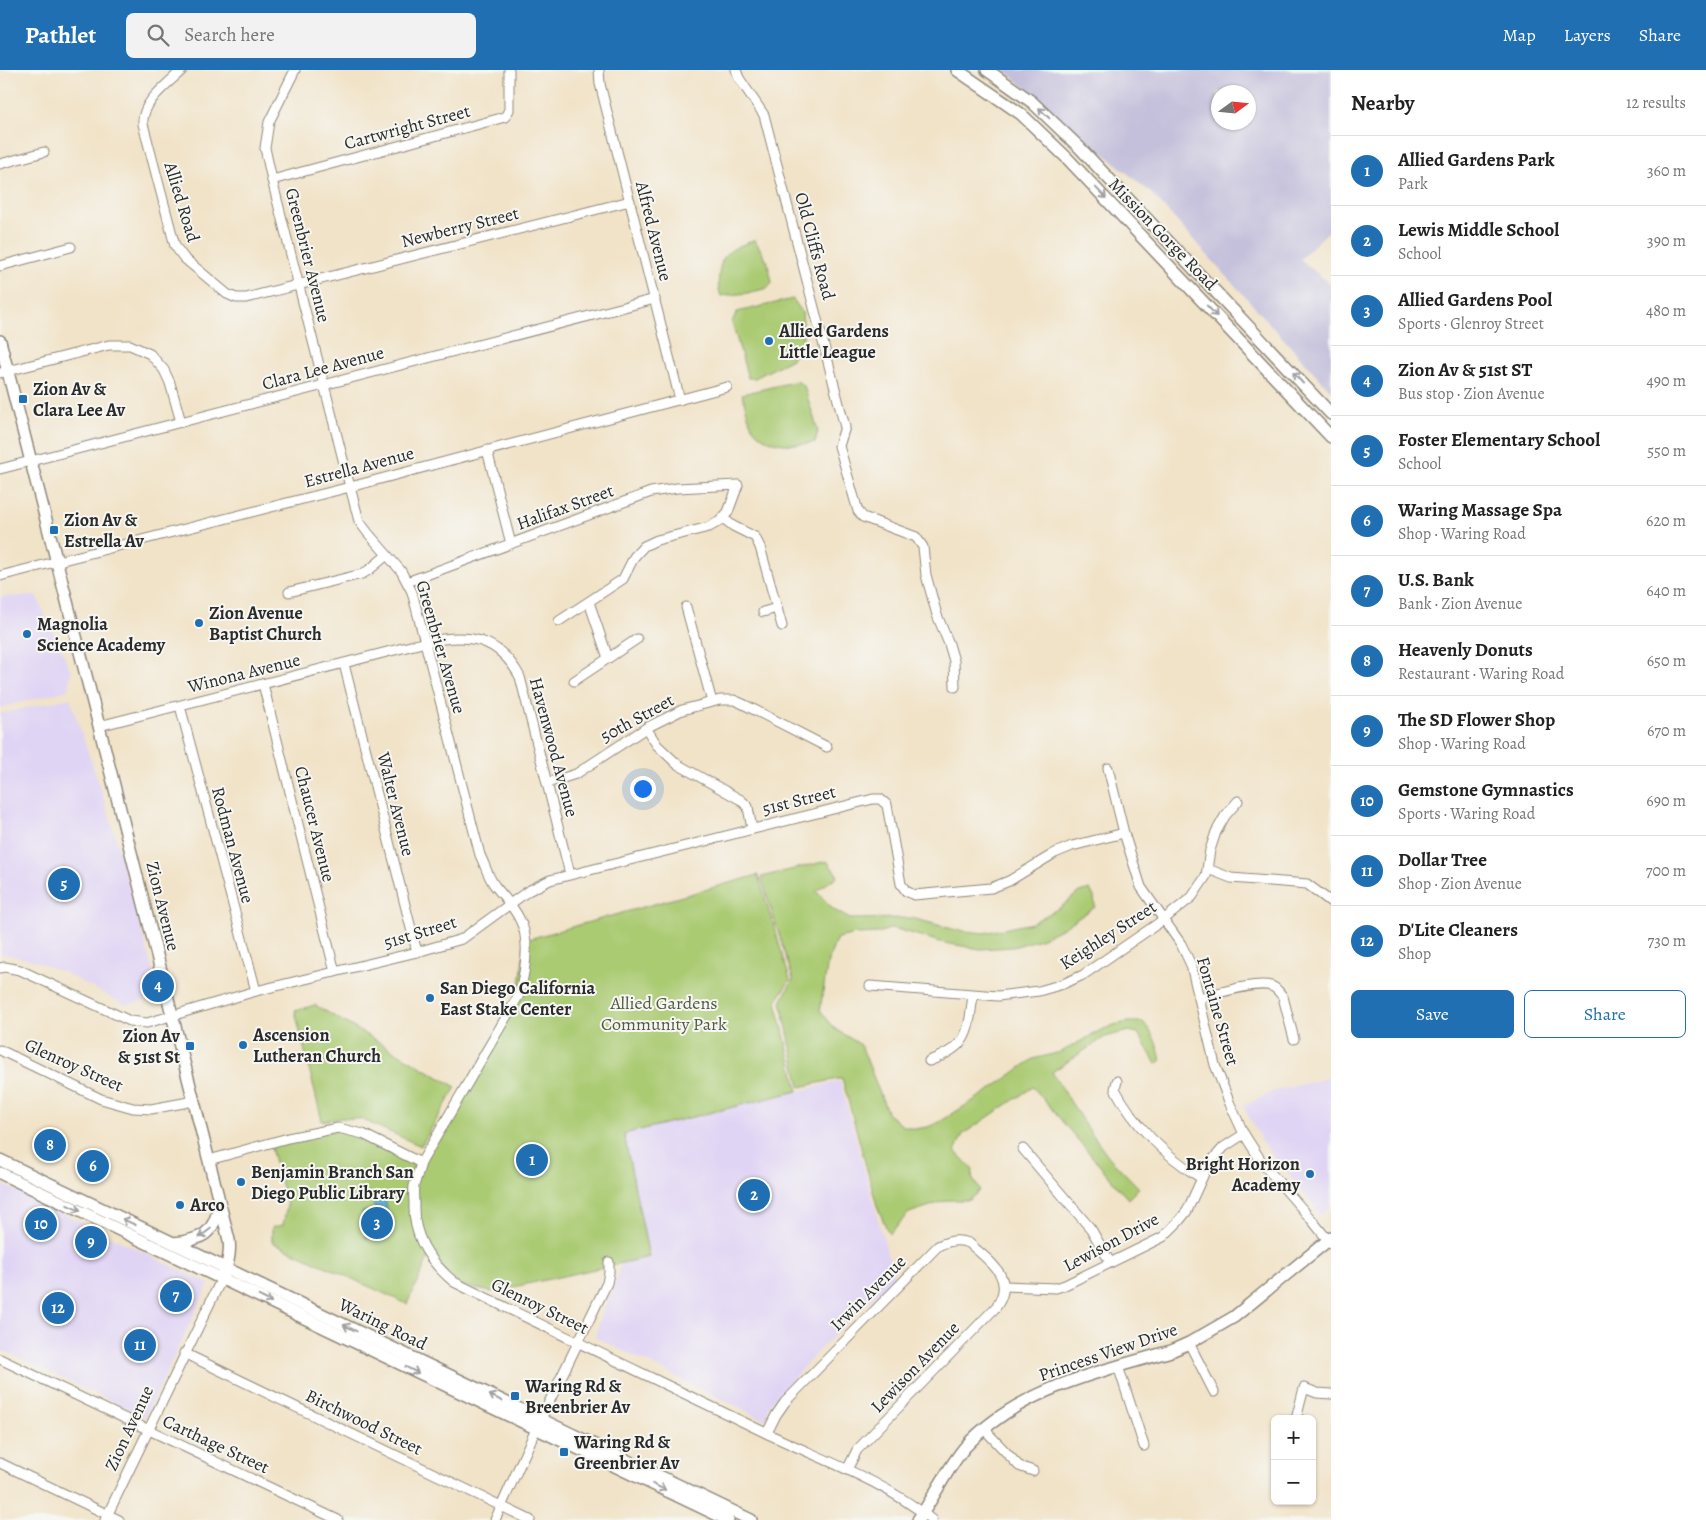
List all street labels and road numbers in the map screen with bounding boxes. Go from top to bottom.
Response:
street label: Cartwright Street [341,99,473,155]
street label: Allied Road [158,158,206,245]
street label: Mission Gorge Road [1103,173,1223,296]
street label: Alfred Avenue [630,178,678,283]
street label: Greenbrier Avenue [280,185,336,325]
street label: Old Cliffs Road [789,190,841,303]
street label: Newberry Street [399,201,521,253]
street label: Clara Lee Avenue [259,340,387,396]
street label: Estrella Avenue [301,441,417,493]
street label: Halifax Street [513,478,617,536]
street label: Greenbrier Avenue [411,578,471,716]
street label: Winona Avenue [184,647,303,699]
street label: Havenwood Avenue [524,674,584,820]
street label: 50th Street [596,688,678,748]
street label: Walter Avenue [371,749,420,858]
street label: Chaucer Avenue [289,764,341,884]
street label: 51st Street [760,779,838,821]
street label: Rodman Avenue [206,784,260,906]
street label: Zion Avenue [140,859,186,953]
street label: Keighley Street [1055,895,1161,975]
street label: 51st Street [381,910,459,954]
street label: Fontaine Street [1191,954,1245,1068]
street label: Glenroy Street [21,1033,127,1097]
street label: Lewison Drive [1059,1207,1163,1277]
street label: Irwin Avenue [825,1250,911,1336]
street label: Glenroy Street [487,1272,593,1340]
street label: Waring Road [334,1292,432,1356]
street label: Lewison Avenue [865,1316,965,1418]
street label: Princess View Drive [1035,1317,1181,1387]
street label: Zion Avenue [99,1382,159,1474]
street label: Birchwood Street [302,1383,426,1461]
street label: Carthage Street [159,1409,273,1479]

